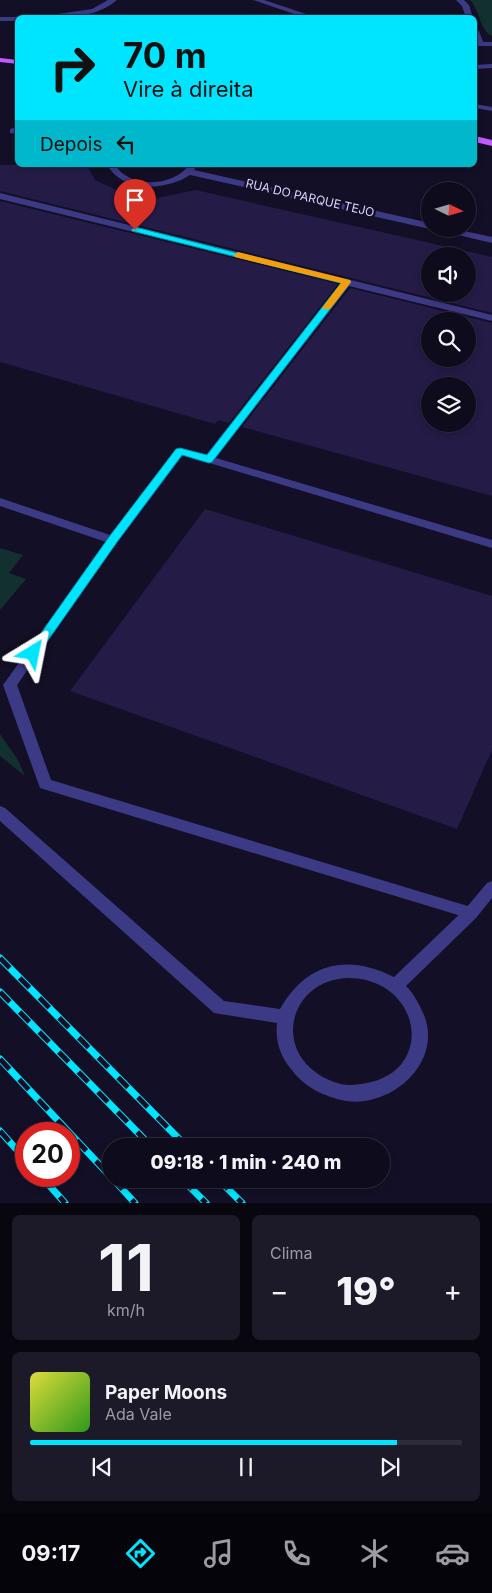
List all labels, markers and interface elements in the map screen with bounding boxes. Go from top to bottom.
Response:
text: 70 m [123,34,207,76]
icon: right [40,35,105,100]
text: Vire à direita [123,76,254,102]
icon: left [112,130,140,158]
text: Depois [40,133,102,156]
street label: RUA DO PARQUE TEJO [244,175,376,220]
pin [114,179,156,230]
north arrow [421,182,476,238]
map controls [421,182,476,432]
icon: arrive [121,186,149,214]
button: sound [421,247,476,302]
button: search [421,312,476,367]
button: layers [421,377,476,432]
position arrow [6,626,58,678]
speed limit sign: 20 [15,1122,80,1187]
text: 09:18 · 1 min · 240 m [151,1151,341,1174]
text: 11 [98,1228,154,1307]
text: Clima [270,1243,312,1263]
text: 19° [336,1268,396,1314]
text: − [270,1274,289,1308]
text: + [443,1274,462,1308]
text: km/h [107,1300,145,1320]
text: Paper Moons [105,1381,227,1404]
text: Ada Vale [105,1404,172,1424]
icon: previous [88,1453,116,1481]
icon: pause [232,1453,260,1481]
icon: next [376,1453,404,1481]
icon: directions [123,1536,158,1571]
icon: music [201,1536,236,1571]
icon: phone [279,1536,314,1571]
icon: climate [357,1536,392,1571]
icon: car [435,1536,470,1571]
text: 09:17 [22,1540,80,1566]

